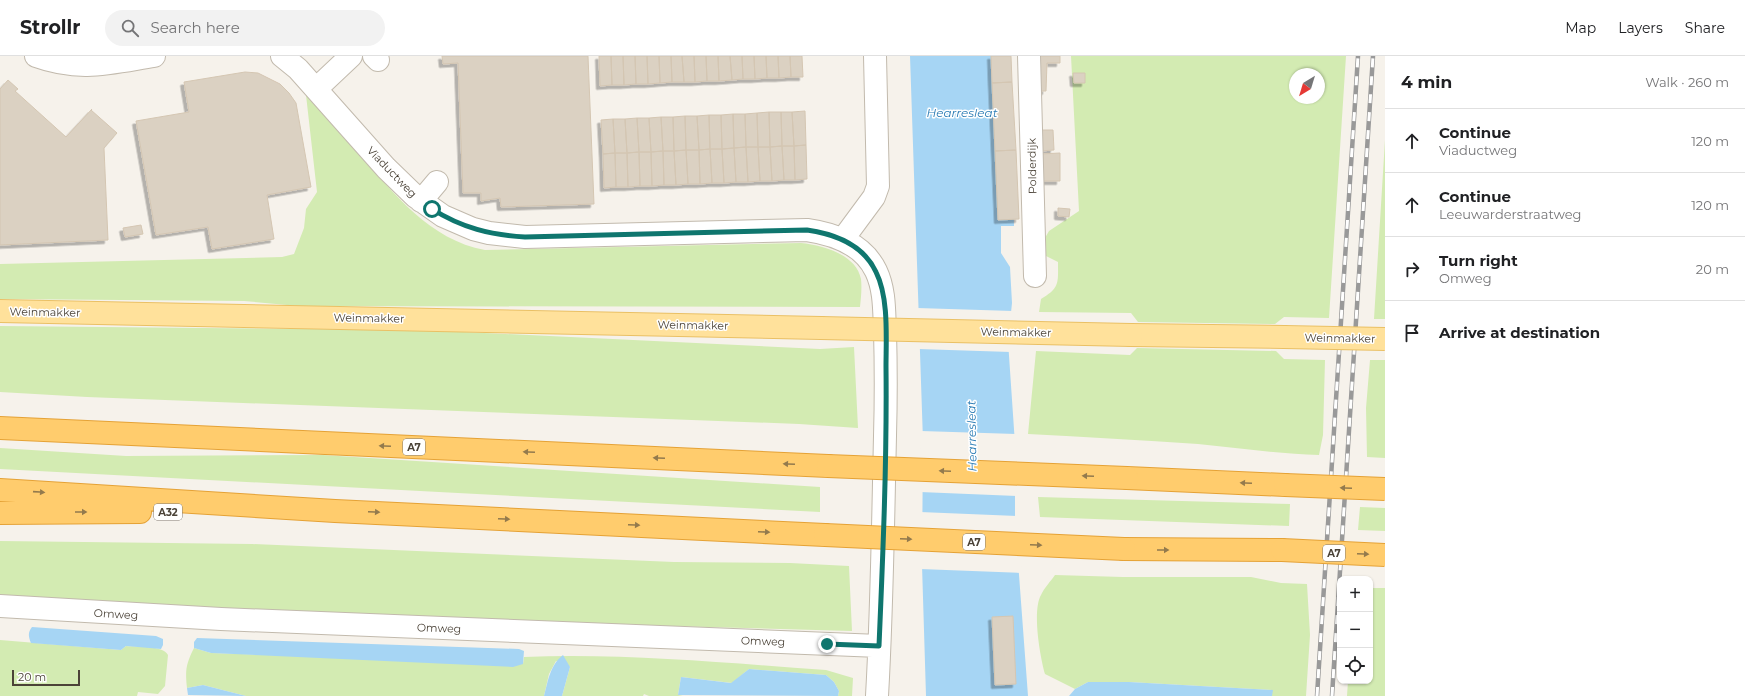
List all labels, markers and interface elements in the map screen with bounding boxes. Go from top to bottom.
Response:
search box [105,10,385,46]
text: Strollr [20,16,81,39]
icon: search [119,17,141,39]
text: Search here [151,18,240,37]
text: Map [1565,19,1596,37]
text: Layers [1618,19,1663,37]
text: Share [1685,19,1725,37]
north arrow [1289,68,1325,104]
text: 4 min [1401,72,1452,92]
text: Walk · 260 m [1645,74,1729,90]
water label: Hearresleat [926,105,998,120]
text: Continue [1439,123,1511,142]
icon: ahead [1401,130,1423,152]
text: 120 m [1691,133,1729,149]
street label: Polderdijk [1025,137,1039,194]
text: Viaductweg [1439,142,1517,158]
street label: Viaductweg [364,143,420,201]
text: Continue [1439,187,1511,206]
icon: ahead [1401,194,1423,216]
text: 120 m [1691,197,1729,213]
route start [423,200,441,218]
text: Leeuwarderstraatweg [1439,206,1582,222]
text: Turn right [1439,251,1518,270]
icon: right [1401,258,1423,280]
text: 20 m [1696,261,1729,277]
text: Omweg [1439,270,1492,286]
street label: Weinmakker [9,304,81,320]
street label: Weinmakker [333,310,405,326]
street label: Weinmakker [657,317,729,333]
icon: arrive [1401,322,1423,344]
text: Arrive at destination [1439,323,1600,342]
street label: Weinmakker [980,324,1052,340]
street label: Weinmakker [1304,330,1376,346]
water label: Hearresleat [963,400,980,472]
road number: A7 [403,439,425,455]
one-way arrow [379,442,391,449]
one-way arrow [523,449,535,456]
one-way arrow [653,455,665,462]
one-way arrow [783,461,795,468]
one-way arrow [939,467,951,474]
one-way arrow [1082,473,1094,480]
one-way arrow [1240,480,1252,487]
one-way arrow [1340,484,1352,491]
one-way arrow [33,489,45,496]
road number: A32 [154,504,182,520]
one-way arrow [75,509,88,515]
one-way arrow [368,509,380,516]
one-way arrow [498,515,510,522]
one-way arrow [628,522,640,529]
one-way arrow [758,528,770,535]
road number: A7 [963,534,985,550]
one-way arrow [900,535,912,542]
one-way arrow [1030,542,1043,548]
road number: A7 [1323,545,1345,561]
one-way arrow [1157,547,1170,553]
one-way arrow [1357,551,1369,558]
map controls [1337,576,1373,684]
button: + [1337,576,1373,612]
street label: Omweg [93,606,139,622]
button: − [1337,612,1373,648]
street label: Omweg [417,620,461,636]
street label: Omweg [741,633,785,649]
route end [818,635,836,653]
button: locate [1337,648,1373,684]
scale bar [12,668,80,687]
text: 20 m [18,670,46,684]

